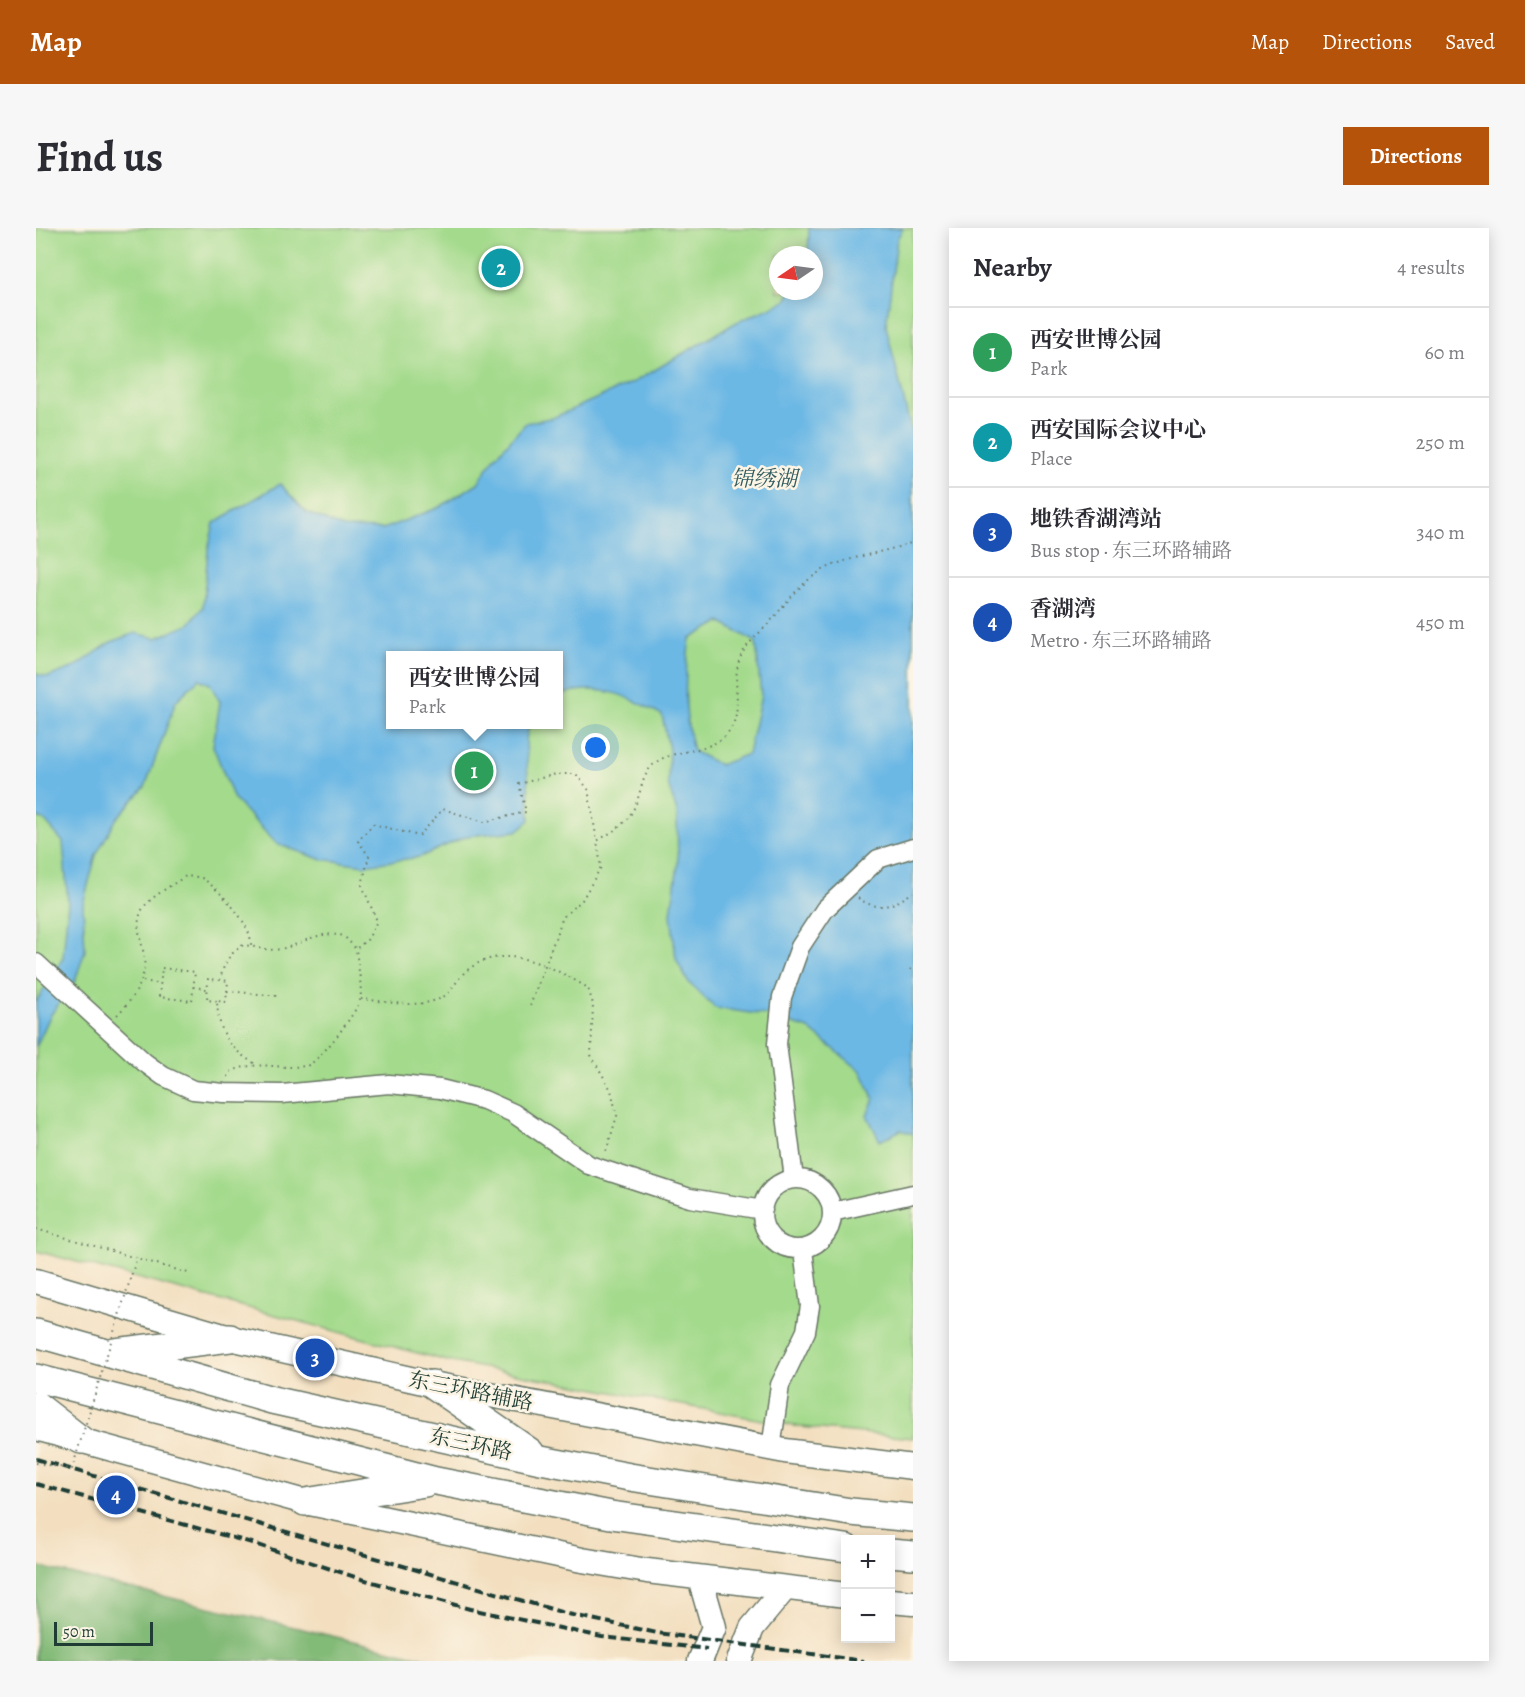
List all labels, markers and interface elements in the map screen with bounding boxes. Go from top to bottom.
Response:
text: Map [30,23,82,61]
text: Map [1251,28,1289,56]
text: Directions [1322,28,1412,56]
text: Saved [1445,28,1495,56]
button: Directions [1343,127,1489,185]
text: Find us [36,128,163,185]
pin: 2 [482,246,520,291]
north arrow [769,246,823,300]
text: Nearby [973,250,1052,285]
text: 4 results [1397,254,1465,281]
text: 西安世博公园 [1030,325,1162,355]
text: 1 [989,339,996,366]
text: 60 m [1425,339,1465,366]
text: Park [1030,355,1068,382]
text: 西安国际会议中心 [1030,415,1206,445]
text: 2 [988,429,997,456]
text: 250 m [1416,429,1465,456]
text: Place [1030,445,1072,472]
water label: 锦绣湖 [731,464,801,494]
text: 地铁香湖湾站 [1030,504,1162,534]
text: 3 [988,519,997,546]
text: 340 m [1416,519,1465,546]
text: Bus stop · 东三环路辅路 [1030,537,1232,564]
text: 香湖湾 [1030,594,1096,624]
text: 4 [988,609,997,636]
text: 450 m [1416,609,1465,636]
text: Metro · 东三环路辅路 [1030,627,1211,654]
popup [386,651,563,729]
text: 西安世博公园 [408,663,541,693]
text: Park [408,693,446,720]
your location [581,733,610,762]
pin: 1 [454,748,494,794]
pin: 3 [296,1336,334,1380]
street label: 东三环路辅路 [406,1365,536,1417]
street label: 东三环路 [427,1422,515,1466]
pin: 4 [96,1472,136,1518]
map controls [841,1535,895,1643]
button: + [841,1535,895,1589]
button: − [841,1589,895,1643]
scale bar [54,1619,153,1646]
text: 50 m [63,1621,95,1643]

